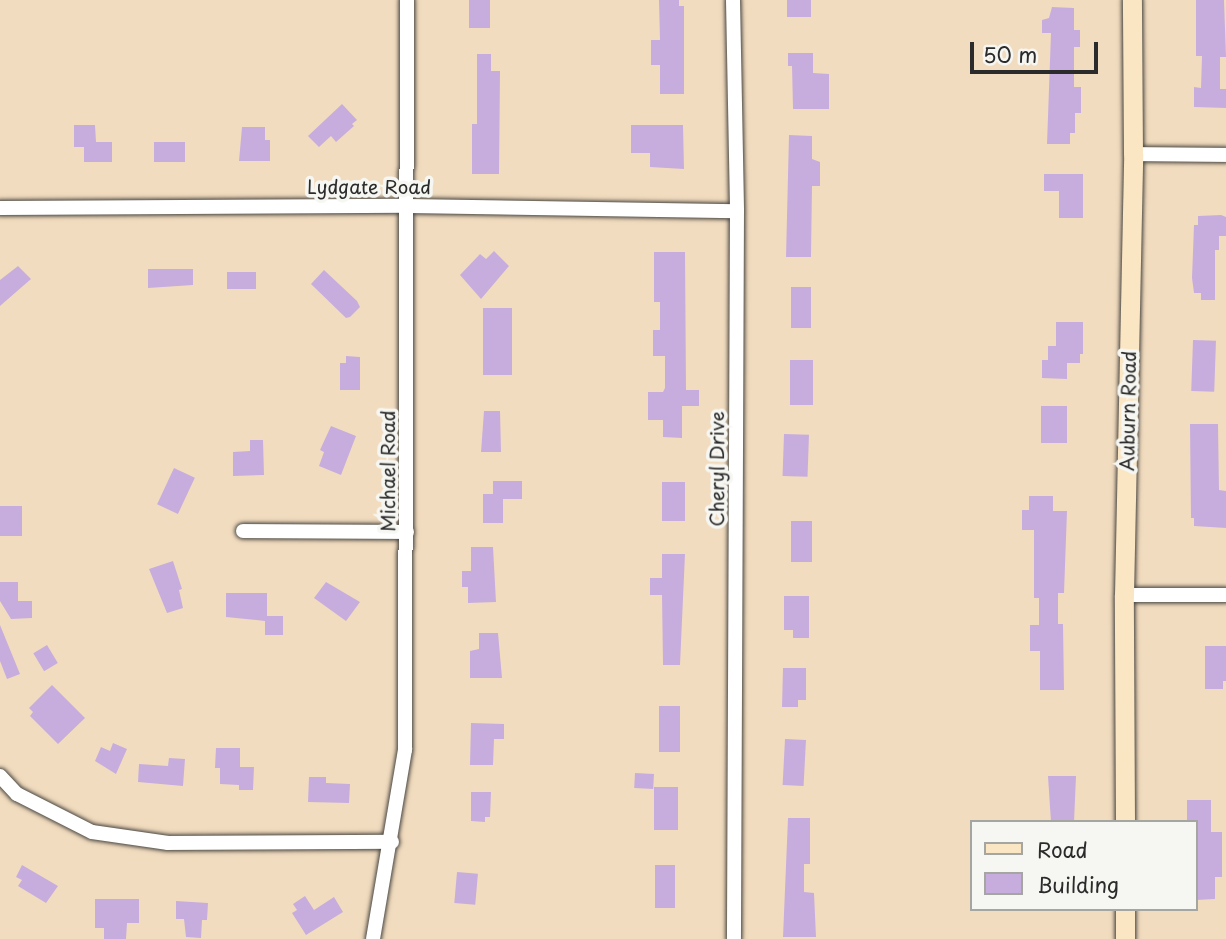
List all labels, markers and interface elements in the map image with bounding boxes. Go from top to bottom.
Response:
scale bar [974,28,1102,72]
text: 50 m [983,38,1037,70]
street label: Lydgate Road [307,176,431,198]
street label: Auburn Road [1116,350,1140,472]
street label: Michael Road [377,410,399,532]
street label: Cheryl Drive [706,411,728,527]
legend [970,820,1198,911]
text: Road [1037,833,1088,865]
text: Building [1037,868,1119,900]

